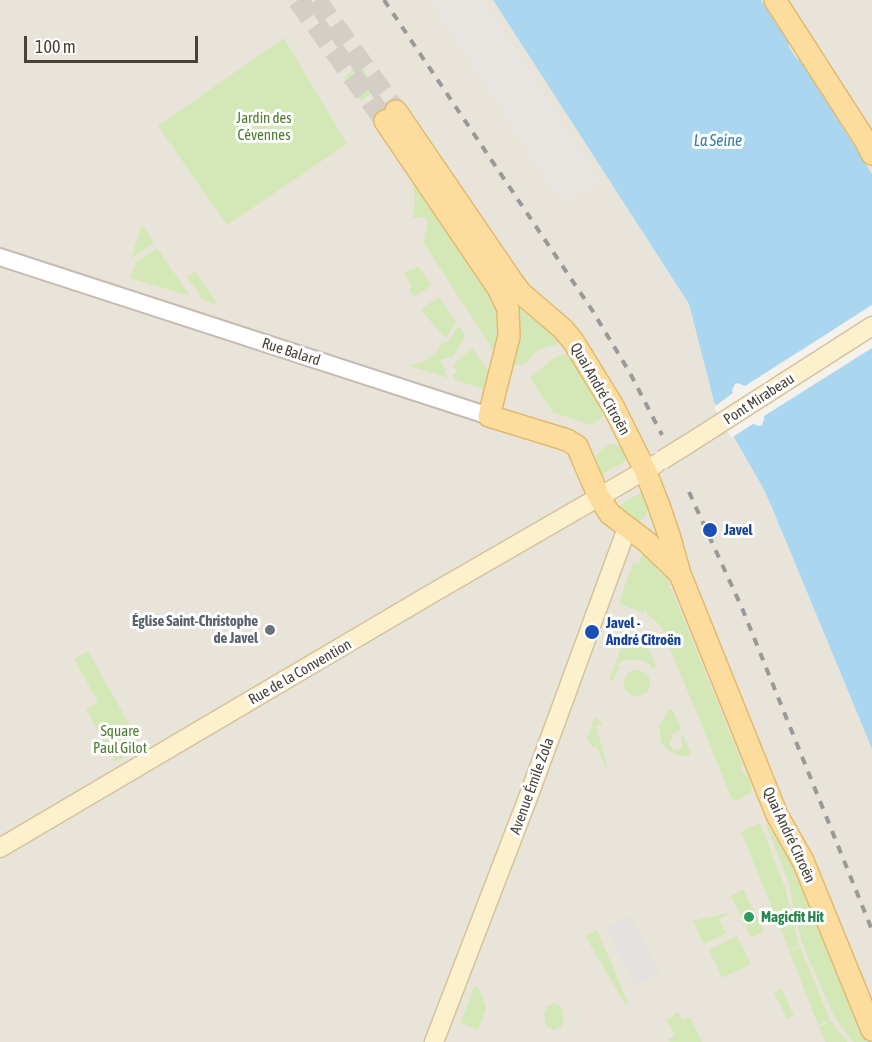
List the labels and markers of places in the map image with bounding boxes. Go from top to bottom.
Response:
marker: Javel [701,521,719,539]
place label: Javel [724,521,753,539]
place label: Église Saint-Christophe de Javel [132,612,258,647]
place label: Javel - André Citroën [606,614,681,649]
marker: Église Saint-Christophe de Javel [263,623,277,637]
marker: Javel - André Citroën [583,623,601,641]
place label: Magicfit Hit [761,908,824,926]
marker: Magicfit Hit [742,910,756,924]

